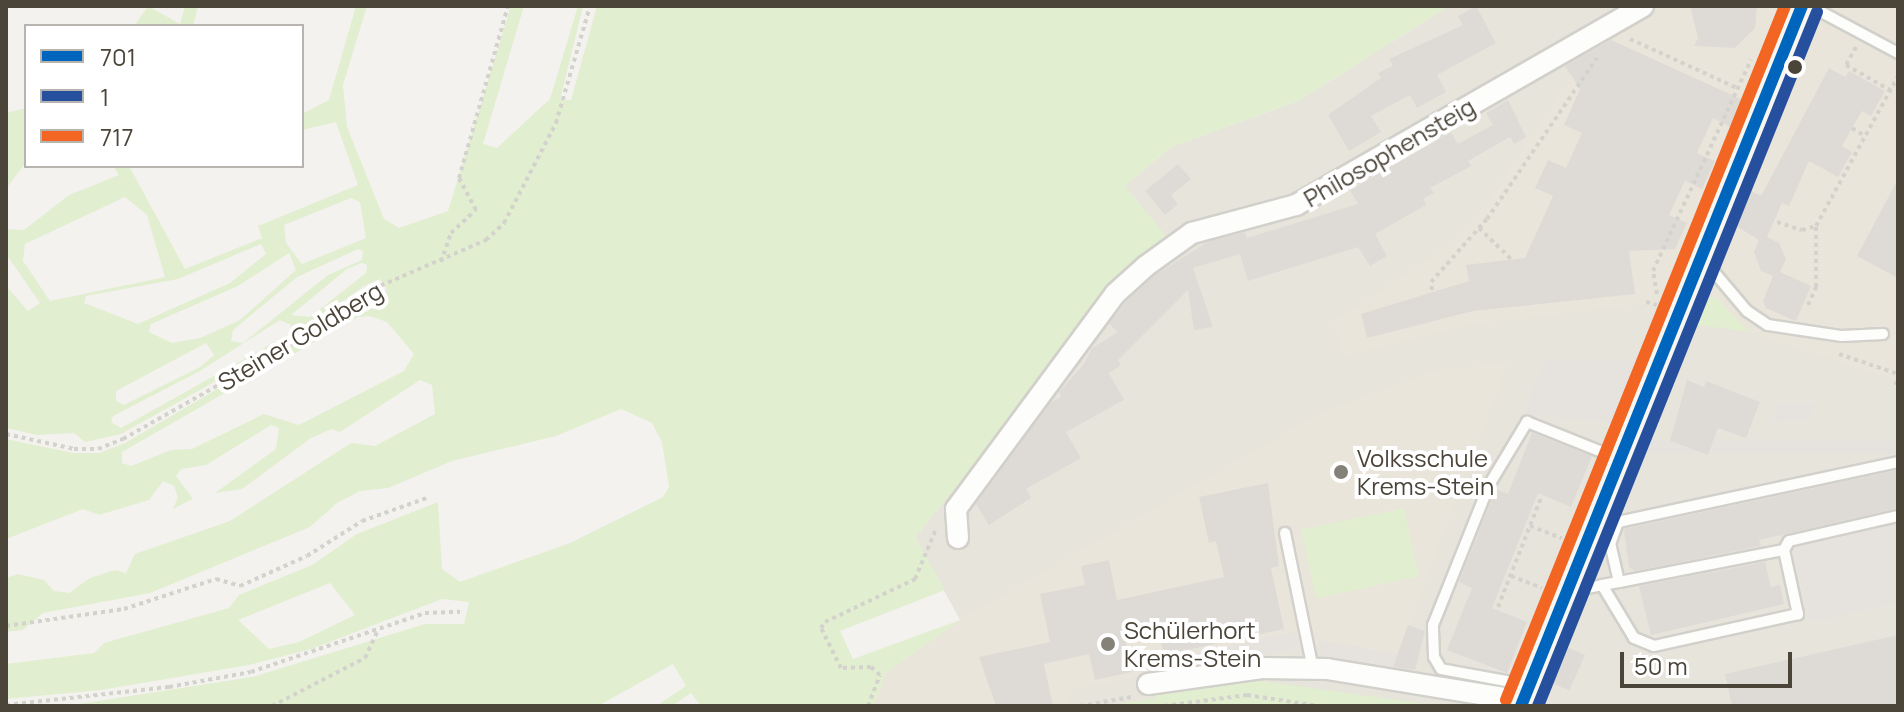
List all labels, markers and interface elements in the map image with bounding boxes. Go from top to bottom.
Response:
legend [24,24,304,168]
text: 701 [100,40,136,73]
unlabelled marker [1787,59,1803,75]
text: 1 [100,80,109,113]
street label: Philosophensteig [1298,91,1480,213]
text: 717 [100,120,133,153]
street label: Steiner Goldberg [213,276,387,396]
place label: Volksschule Krems-Stein [1357,444,1494,500]
marker: Volksschule Krems-Stein [1332,463,1350,481]
place label: Schülerhort Krems-Stein [1124,616,1261,672]
marker: Schülerhort Krems-Stein [1099,635,1117,653]
scale bar [1624,636,1796,686]
text: 50 m [1634,649,1688,682]

